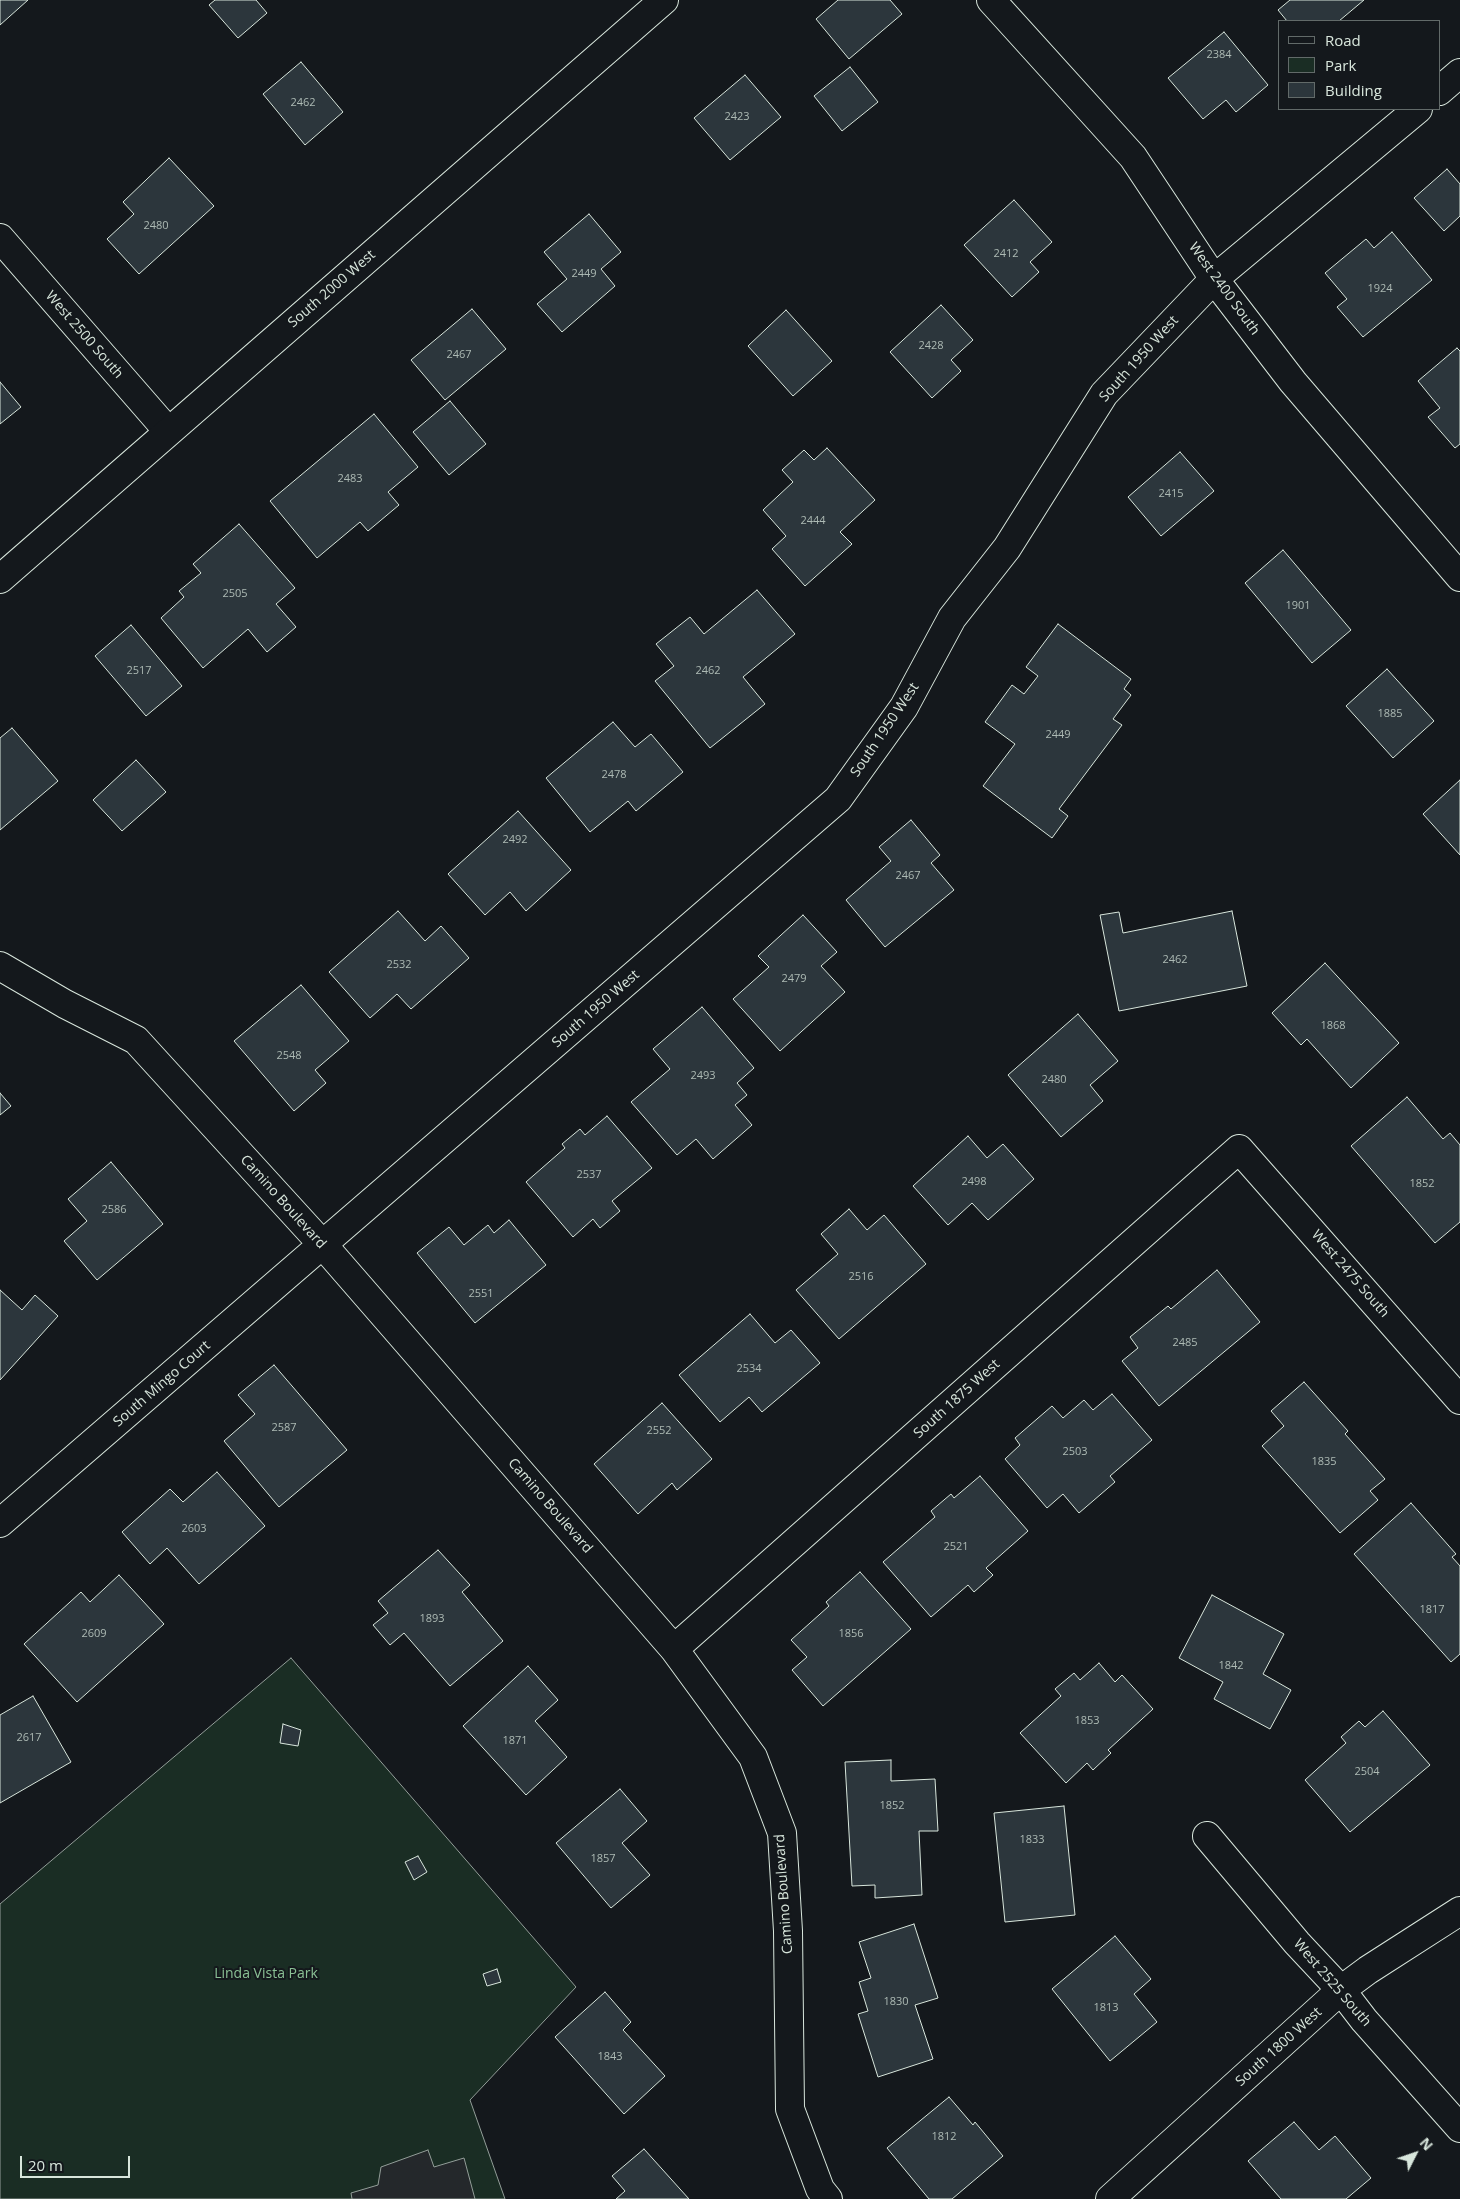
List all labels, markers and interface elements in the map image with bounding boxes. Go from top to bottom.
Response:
legend [1278,20,1440,110]
text: Road [1325,30,1361,50]
house number: 2384 [1206,48,1232,62]
text: Park [1325,55,1356,75]
text: Building [1325,80,1382,100]
house number: 2462 [290,96,316,110]
house number: 2423 [724,110,750,124]
house number: 2480 [143,219,169,233]
street label: West 2400 South [1185,240,1263,338]
street label: South 2000 West [285,247,379,331]
house number: 2412 [993,247,1019,261]
house number: 2449 [571,267,597,281]
house number: 1924 [1367,282,1393,296]
street label: West 2500 South [42,288,126,382]
street label: South 1950 West [1096,313,1182,405]
house number: 2428 [918,339,944,353]
house number: 2467 [446,348,472,362]
house number: 2483 [337,472,363,486]
house number: 2415 [1158,487,1184,501]
house number: 2444 [800,514,826,528]
house number: 2505 [222,587,248,601]
house number: 1901 [1285,599,1311,613]
house number: 2517 [126,664,152,678]
house number: 2462 [695,664,721,678]
street label: South 1950 West [847,680,923,780]
house number: 1885 [1377,707,1403,721]
house number: 2449 [1045,728,1071,742]
house number: 2478 [601,768,627,782]
house number: 2492 [502,833,528,847]
house number: 2467 [895,869,921,883]
house number: 2462 [1162,953,1188,967]
house number: 2532 [386,958,412,972]
street label: South 1950 West [549,967,643,1051]
house number: 2479 [781,972,807,986]
house number: 1868 [1320,1019,1346,1033]
house number: 2548 [276,1049,302,1063]
house number: 2493 [690,1069,716,1083]
house number: 2480 [1041,1073,1067,1087]
street label: Camino Boulevard [237,1152,329,1252]
house number: 2537 [576,1168,602,1182]
house number: 2498 [961,1175,987,1189]
house number: 1852 [1409,1177,1435,1191]
house number: 2586 [101,1203,127,1217]
street label: West 2475 South [1308,1227,1392,1321]
house number: 2516 [848,1270,874,1284]
house number: 2551 [468,1287,494,1301]
house number: 2485 [1172,1336,1198,1350]
street label: South Mingo Court [110,1337,214,1431]
street label: South 1875 West [911,1356,1003,1442]
house number: 2534 [736,1362,762,1376]
house number: 2587 [271,1421,297,1435]
house number: 2552 [646,1424,672,1438]
house number: 2503 [1062,1445,1088,1459]
street label: Camino Boulevard [504,1455,596,1557]
house number: 1835 [1311,1455,1337,1469]
house number: 2603 [181,1522,207,1536]
house number: 2521 [943,1540,969,1554]
house number: 1817 [1419,1603,1445,1617]
house number: 1893 [419,1612,445,1626]
house number: 2609 [81,1627,107,1641]
house number: 1856 [838,1627,864,1641]
house number: 1842 [1218,1659,1244,1673]
house number: 1853 [1074,1714,1100,1728]
house number: 2617 [16,1731,42,1745]
house number: 1871 [502,1734,528,1748]
house number: 2504 [1354,1765,1380,1779]
house number: 1852 [879,1799,905,1813]
street label: Camino Boulevard [771,1833,797,1955]
house number: 1833 [1019,1833,1045,1847]
house number: 1857 [590,1852,616,1866]
street label: West 2525 South [1290,1936,1374,2030]
park label: Linda Vista Park [214,1966,318,1982]
house number: 1830 [883,1995,909,2009]
house number: 1813 [1093,2001,1119,2015]
street label: South 1800 West [1233,2004,1325,2090]
house number: 1843 [597,2050,623,2064]
north arrow [1390,2129,1440,2179]
house number: 1812 [931,2130,957,2144]
text: N [1416,2133,1438,2154]
scale bar [22,2146,132,2178]
text: 20 m [28,2155,63,2175]

